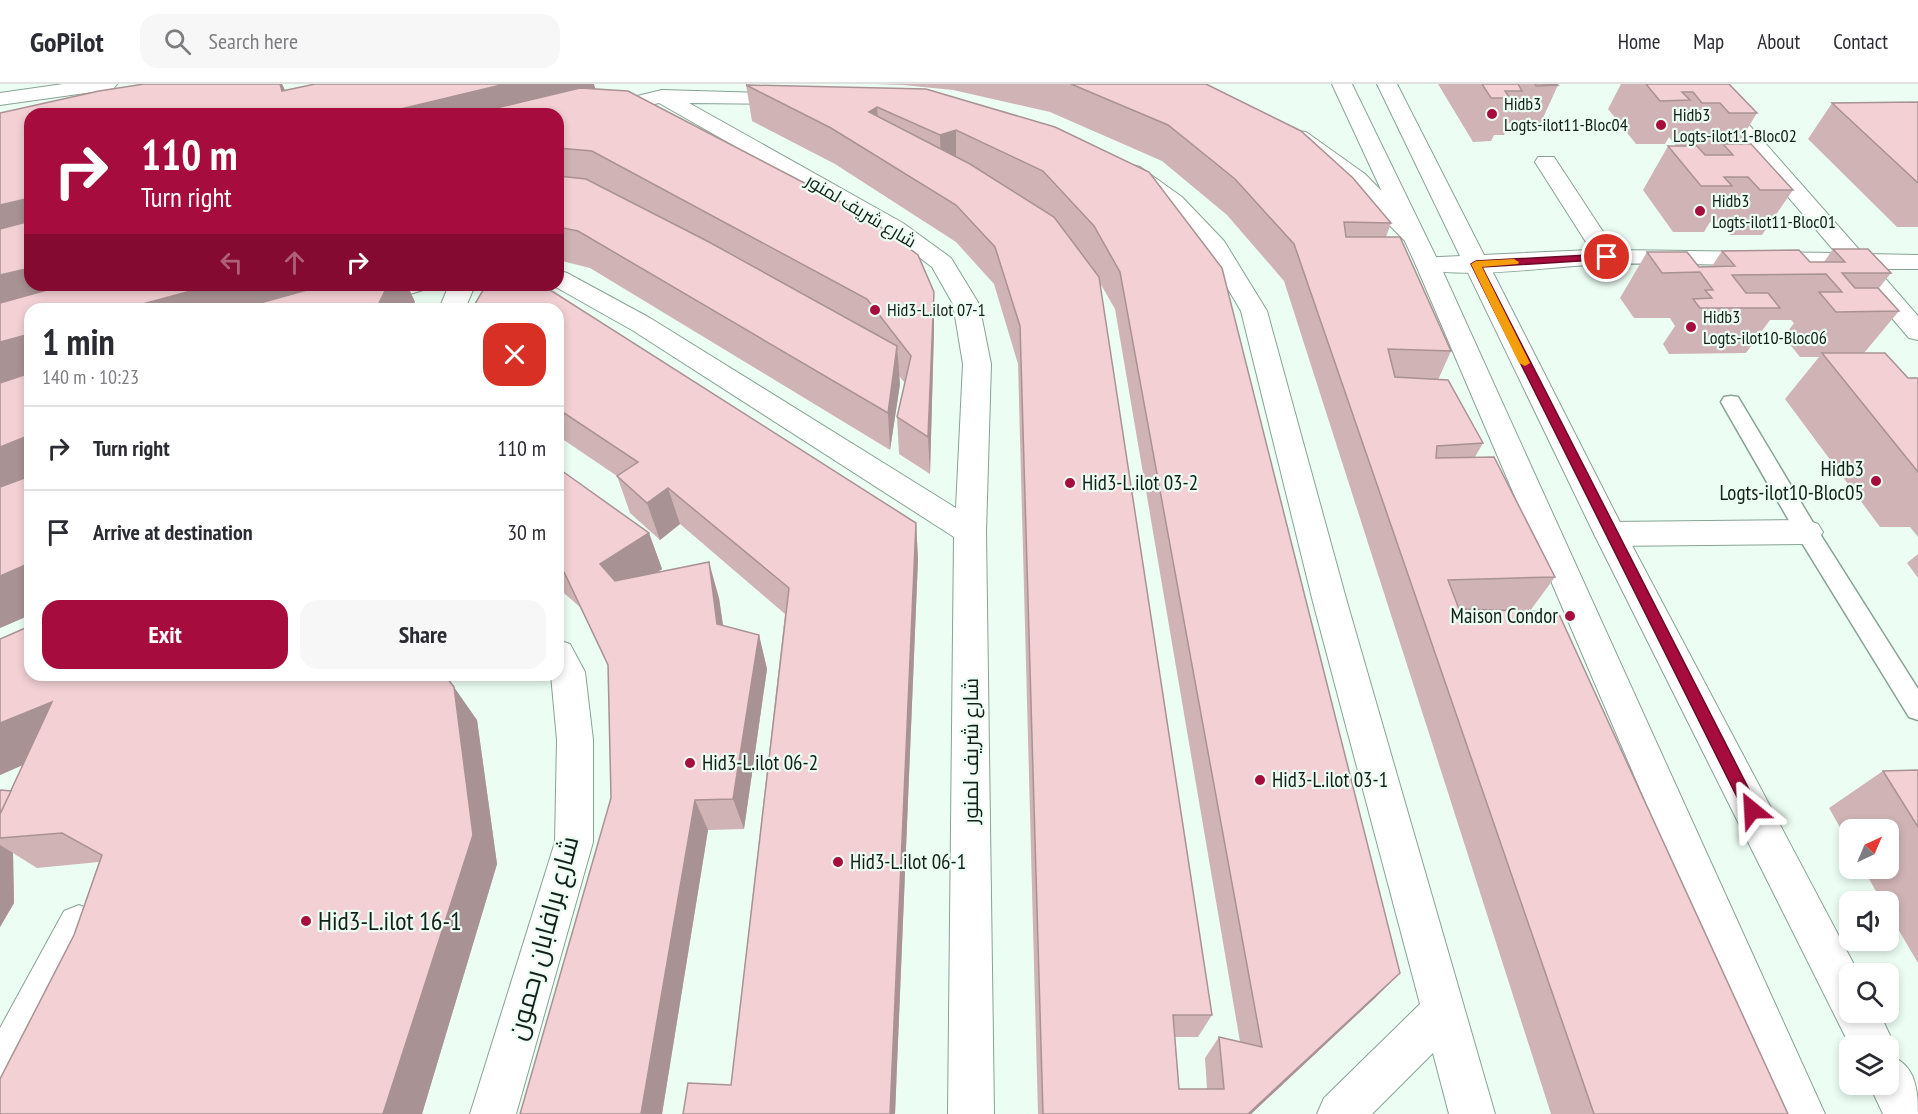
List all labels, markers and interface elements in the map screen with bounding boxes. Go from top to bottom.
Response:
search box [140,14,560,68]
text: GoPilot [30,23,104,60]
icon: search [161,25,194,58]
text: Search here [209,27,298,55]
text: Home [1618,28,1660,55]
text: Map [1693,28,1724,55]
text: About [1757,28,1800,55]
text: Contact [1833,28,1888,55]
place label: Hidb3 Logts-ilot11-Bloc04 [1504,92,1628,136]
place label: Hidb3 Logts-ilot11-Bloc02 [1673,103,1797,147]
marker: Hidb3 Logts-ilot11-Bloc04 [1485,107,1499,121]
marker: Hidb3 Logts-ilot11-Bloc02 [1654,118,1668,132]
text: 110 m [141,127,238,182]
icon: right [42,132,120,210]
street label: شارع شريف لمنور [800,168,921,254]
text: Turn right [141,180,232,214]
place label: Hidb3 Logts-ilot11-Bloc01 [1712,189,1836,233]
marker: Hidb3 Logts-ilot11-Bloc01 [1693,204,1707,218]
pin [1581,231,1632,282]
icon: arrive [1590,240,1623,273]
icon: left [215,246,248,279]
icon: ahead [278,246,311,279]
icon: right [341,246,374,279]
place label: Hid3-L.ilot 07-1 [887,298,986,321]
marker: Hid3-L.ilot 07-1 [868,303,882,317]
place label: Hidb3 Logts-ilot10-Bloc06 [1703,305,1827,349]
text: 1 min [42,318,115,365]
marker: Hidb3 Logts-ilot10-Bloc06 [1684,320,1698,334]
button: close [483,323,546,386]
text: 140 m · 10:23 [42,364,139,390]
icon: right [42,432,75,465]
text: Turn right [93,434,170,462]
text: 110 m [497,434,546,462]
place label: Hidb3 Logts-ilot10-Bloc05 [1720,455,1864,506]
place label: Hid3-L.ilot 03-2 [1082,469,1198,496]
marker: Hidb3 Logts-ilot10-Bloc05 [1869,474,1883,488]
marker: Hid3-L.ilot 03-2 [1063,476,1077,490]
icon: arrive [42,516,75,549]
text: Arrive at destination [93,518,253,546]
text: 30 m [507,518,546,546]
button: Exit [42,600,288,669]
button: Share [300,600,546,669]
place label: Maison Condor [1451,602,1558,629]
marker: Maison Condor [1563,609,1577,623]
street label: شارع شريف لمنور [957,678,985,825]
place label: Hid3-L.ilot 06-2 [702,749,818,776]
marker: Hid3-L.ilot 06-2 [683,756,697,770]
place label: Hid3-L.ilot 03-1 [1272,766,1388,793]
marker: Hid3-L.ilot 03-1 [1253,773,1267,787]
position arrow [1720,778,1784,842]
north arrow [1839,819,1899,879]
map controls [1839,819,1899,1095]
street label: شارع برافابان رحمون [499,832,587,1044]
place label: Hid3-L.ilot 06-1 [850,848,966,875]
marker: Hid3-L.ilot 06-1 [831,855,845,869]
button: sound [1839,891,1899,951]
place label: Hid3-L.ilot 16-1 [318,904,462,937]
marker: Hid3-L.ilot 16-1 [299,914,313,928]
button: search [1839,963,1899,1023]
button: layers [1839,1035,1899,1095]

